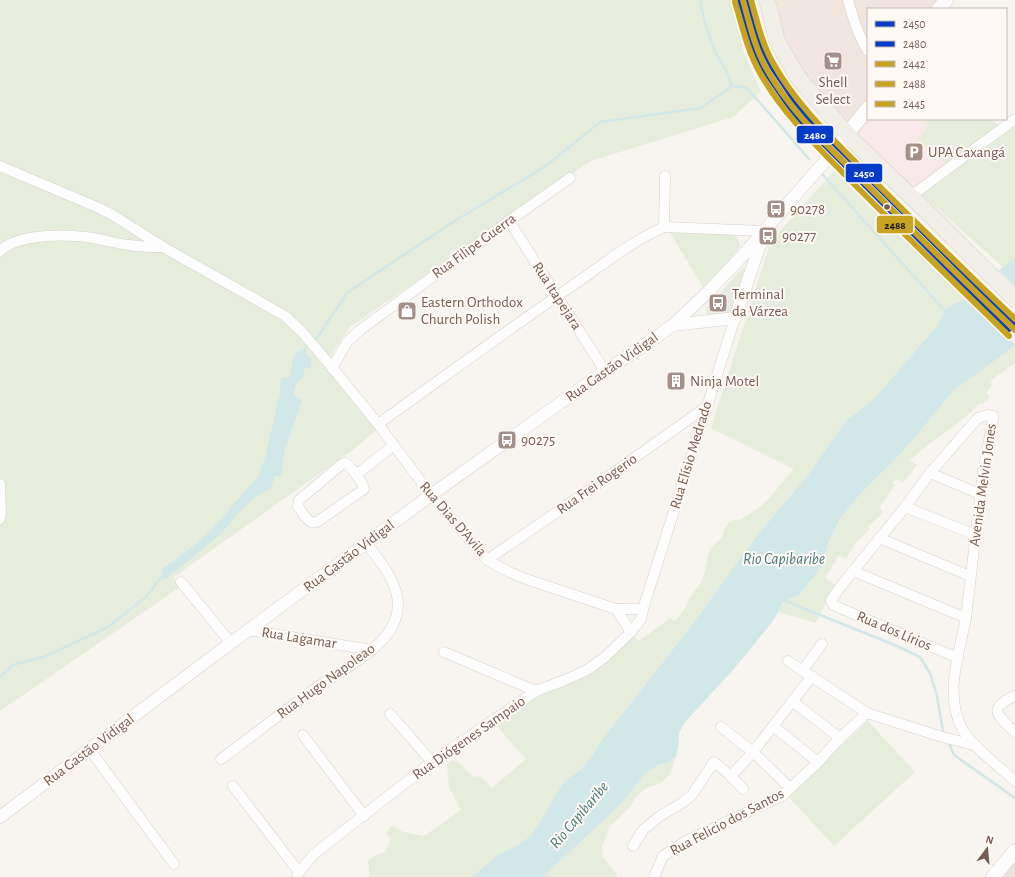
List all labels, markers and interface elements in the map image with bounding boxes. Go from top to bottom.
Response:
legend [867,8,1007,120]
text: 2450 [903,18,926,30]
text: 2480 [903,38,926,50]
supermarket icon: Shell Select [822,50,844,72]
text: 2442 [903,58,926,70]
place label: Shell Select [816,75,851,107]
text: 2488 [903,78,926,90]
text: 2445 [903,98,925,110]
line badge: 2480 [796,125,834,144]
text: 2480 [804,130,826,141]
parking icon: UPA Caxangá [903,141,925,163]
place label: UPA Caxangá [928,145,1005,160]
line badge: 2450 [845,163,883,183]
text: 2450 [853,168,875,179]
bus stop icon: 90278 [765,198,787,220]
place label: 90278 [790,202,825,217]
unlabelled marker [882,202,892,212]
street label: Rua Filipe Guerra [429,211,519,281]
line badge: 2488 [876,215,914,234]
text: 2488 [884,220,906,231]
bus stop icon: 90277 [757,225,779,247]
place label: 90277 [782,229,816,244]
street label: Rua Itapejara [530,259,584,333]
place label: Terminal da Várzea [732,287,788,319]
bus stop icon: Terminal da Várzea [707,292,729,314]
place label: Eastern Orthodox Church Polish [421,295,523,327]
shop icon: Eastern Orthodox Church Polish [396,300,418,322]
street label: Rua Gastão Vidigal [563,330,661,404]
building icon: Ninja Motel [665,370,687,392]
place label: Ninja Motel [690,374,759,389]
street label: Rua Elísio Medrado [668,399,714,511]
street label: Avenida Melvin Jones [967,423,999,547]
bus stop icon: 90275 [496,429,518,451]
place label: 90275 [521,433,555,448]
street label: Rua Frei Rogerio [554,451,640,517]
street label: Rua Dias D'Avila [417,479,489,559]
street label: Rua Gastão Vidigal [301,517,397,595]
water label: Rio Capibaribe [743,551,825,568]
street label: Rua dos Lírios [854,609,934,653]
street label: Rua Lagamar [260,625,338,651]
street label: Rua Hugo Napoleao [274,641,378,721]
street label: Rua Diógenes Sampaio [410,693,528,783]
street label: Rua Gastão Vidigal [41,711,137,789]
water label: Rio Capibaribe [547,778,612,852]
street label: Rua Felicio dos Santos [668,786,786,858]
north arrow [967,829,1007,869]
text: N [984,834,995,846]

